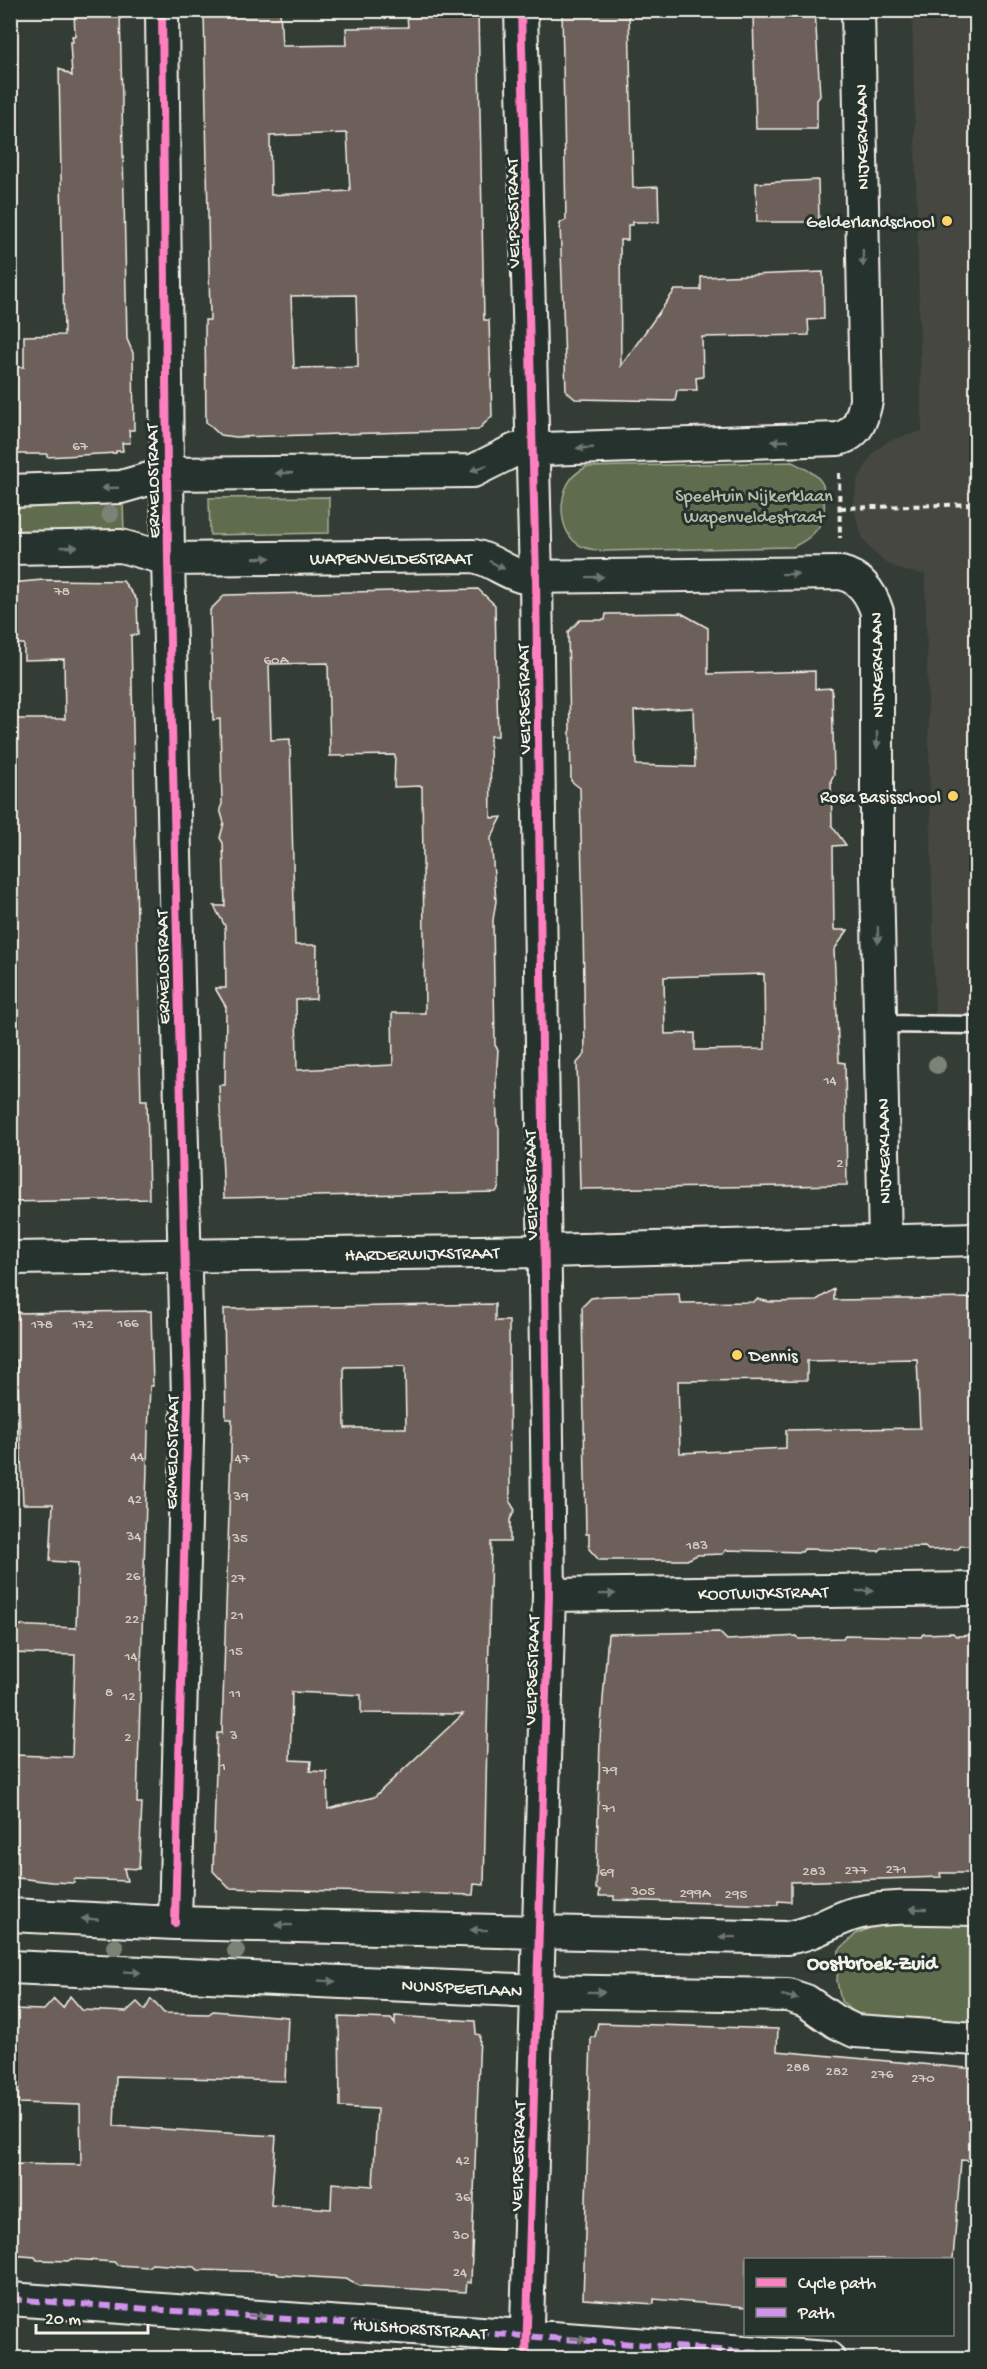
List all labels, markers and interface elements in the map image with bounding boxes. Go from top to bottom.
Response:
street label: NIJKERKLAAN [852,84,875,190]
street label: VELPSESTRAAT [503,157,526,269]
place label: Gelderlandschool [806,213,935,234]
marker: Gelderlandschool [940,214,954,228]
one-way arrow [858,248,868,267]
street label: ERMELOSTRAAT [143,422,166,538]
one-way arrow [770,437,789,446]
house number: 67 [72,438,89,456]
one-way arrow [575,443,594,452]
one-way arrow [470,464,488,473]
one-way arrow [275,468,294,478]
one-way arrow [100,483,119,492]
park label: Speeltuin Nijkerklaan Wapenveldestraat [675,487,833,529]
one-way arrow [59,542,78,552]
street label: WAPENVELDESTRAAT [310,550,473,571]
one-way arrow [253,553,272,563]
one-way arrow [489,560,506,570]
one-way arrow [780,569,799,578]
one-way arrow [585,572,604,582]
house number: 78 [53,583,70,601]
street label: NIJKERKLAAN [867,612,890,718]
street label: VELPSESTRAAT [514,643,537,755]
house number: 60A [264,652,290,670]
one-way arrow [872,730,882,749]
place label: Rosa Basisschool [820,788,941,809]
marker: Rosa Basisschool [946,789,960,803]
street label: ERMELOSTRAAT [153,908,176,1024]
one-way arrow [873,925,883,944]
house number: 14 [822,1072,837,1090]
street label: NIJKERKLAAN [874,1098,897,1204]
street label: VELPSESTRAAT [521,1129,544,1241]
house number: 2 [836,1155,844,1173]
street label: HARDERWIJKSTRAAT [345,1244,501,1267]
house number: 166 [116,1315,139,1333]
house number: 178 [30,1316,53,1334]
house number: 172 [71,1316,94,1334]
place label: Dennis [748,1347,799,1368]
marker: Dennis [730,1348,744,1362]
street label: ERMELOSTRAAT [162,1393,185,1510]
house number: 44 [130,1448,144,1466]
house number: 47 [235,1450,251,1468]
house number: 39 [232,1488,249,1506]
house number: 42 [128,1491,142,1509]
house number: 34 [126,1528,141,1546]
house number: 35 [231,1530,248,1548]
house number: 183 [685,1537,708,1555]
house number: 26 [126,1568,141,1586]
house number: 27 [230,1570,247,1588]
street label: KOOTWIJKSTRAAT [698,1583,830,1606]
one-way arrow [856,1586,875,1595]
one-way arrow [598,1589,617,1599]
house number: 21 [230,1607,244,1625]
house number: 22 [125,1611,139,1629]
street label: VELPSESTRAAT [521,1614,546,1727]
house number: 15 [228,1643,243,1661]
house number: 14 [123,1648,138,1666]
house number: 8 [105,1684,113,1702]
house number: 11 [228,1685,241,1703]
house number: 12 [121,1688,136,1706]
house number: 3 [229,1727,238,1745]
house number: 2 [124,1729,132,1747]
house number: 1 [219,1758,226,1776]
house number: 79 [601,1762,618,1780]
house number: 71 [601,1800,616,1818]
house number: 271 [885,1861,907,1879]
house number: 277 [845,1862,869,1880]
house number: 283 [802,1863,826,1881]
house number: 69 [599,1864,615,1882]
house number: 305 [630,1883,655,1901]
house number: 299A [679,1885,712,1903]
house number: 295 [725,1886,747,1904]
one-way arrow [909,1904,928,1914]
one-way arrow [80,1914,99,1923]
one-way arrow [275,1921,294,1930]
one-way arrow [470,1926,489,1935]
one-way arrow [719,1932,738,1942]
district label: Oostbroek-Zuid [807,1954,939,1977]
one-way arrow [122,1967,141,1977]
one-way arrow [317,1976,336,1985]
street label: NUNSPEETLAAN [401,1976,523,2003]
one-way arrow [586,1987,605,1996]
one-way arrow [781,1992,799,2002]
house number: 288 [786,2059,810,2077]
house number: 282 [826,2063,848,2081]
house number: 276 [871,2066,894,2084]
house number: 270 [911,2070,935,2088]
street label: VELPSESTRAAT [507,2100,532,2213]
house number: 42 [456,2152,470,2170]
house number: 36 [454,2189,471,2207]
house number: 30 [452,2227,470,2245]
legend [744,2258,954,2336]
house number: 24 [453,2264,467,2282]
text: Cycle path [798,2274,876,2295]
scale bar [36,2297,148,2335]
text: Path [797,2304,835,2325]
text: 20 m [45,2310,81,2331]
one-way arrow [248,2312,267,2321]
street label: HULSHORSTSTRAAT [352,2315,489,2346]
one-way arrow [568,2334,587,2344]

